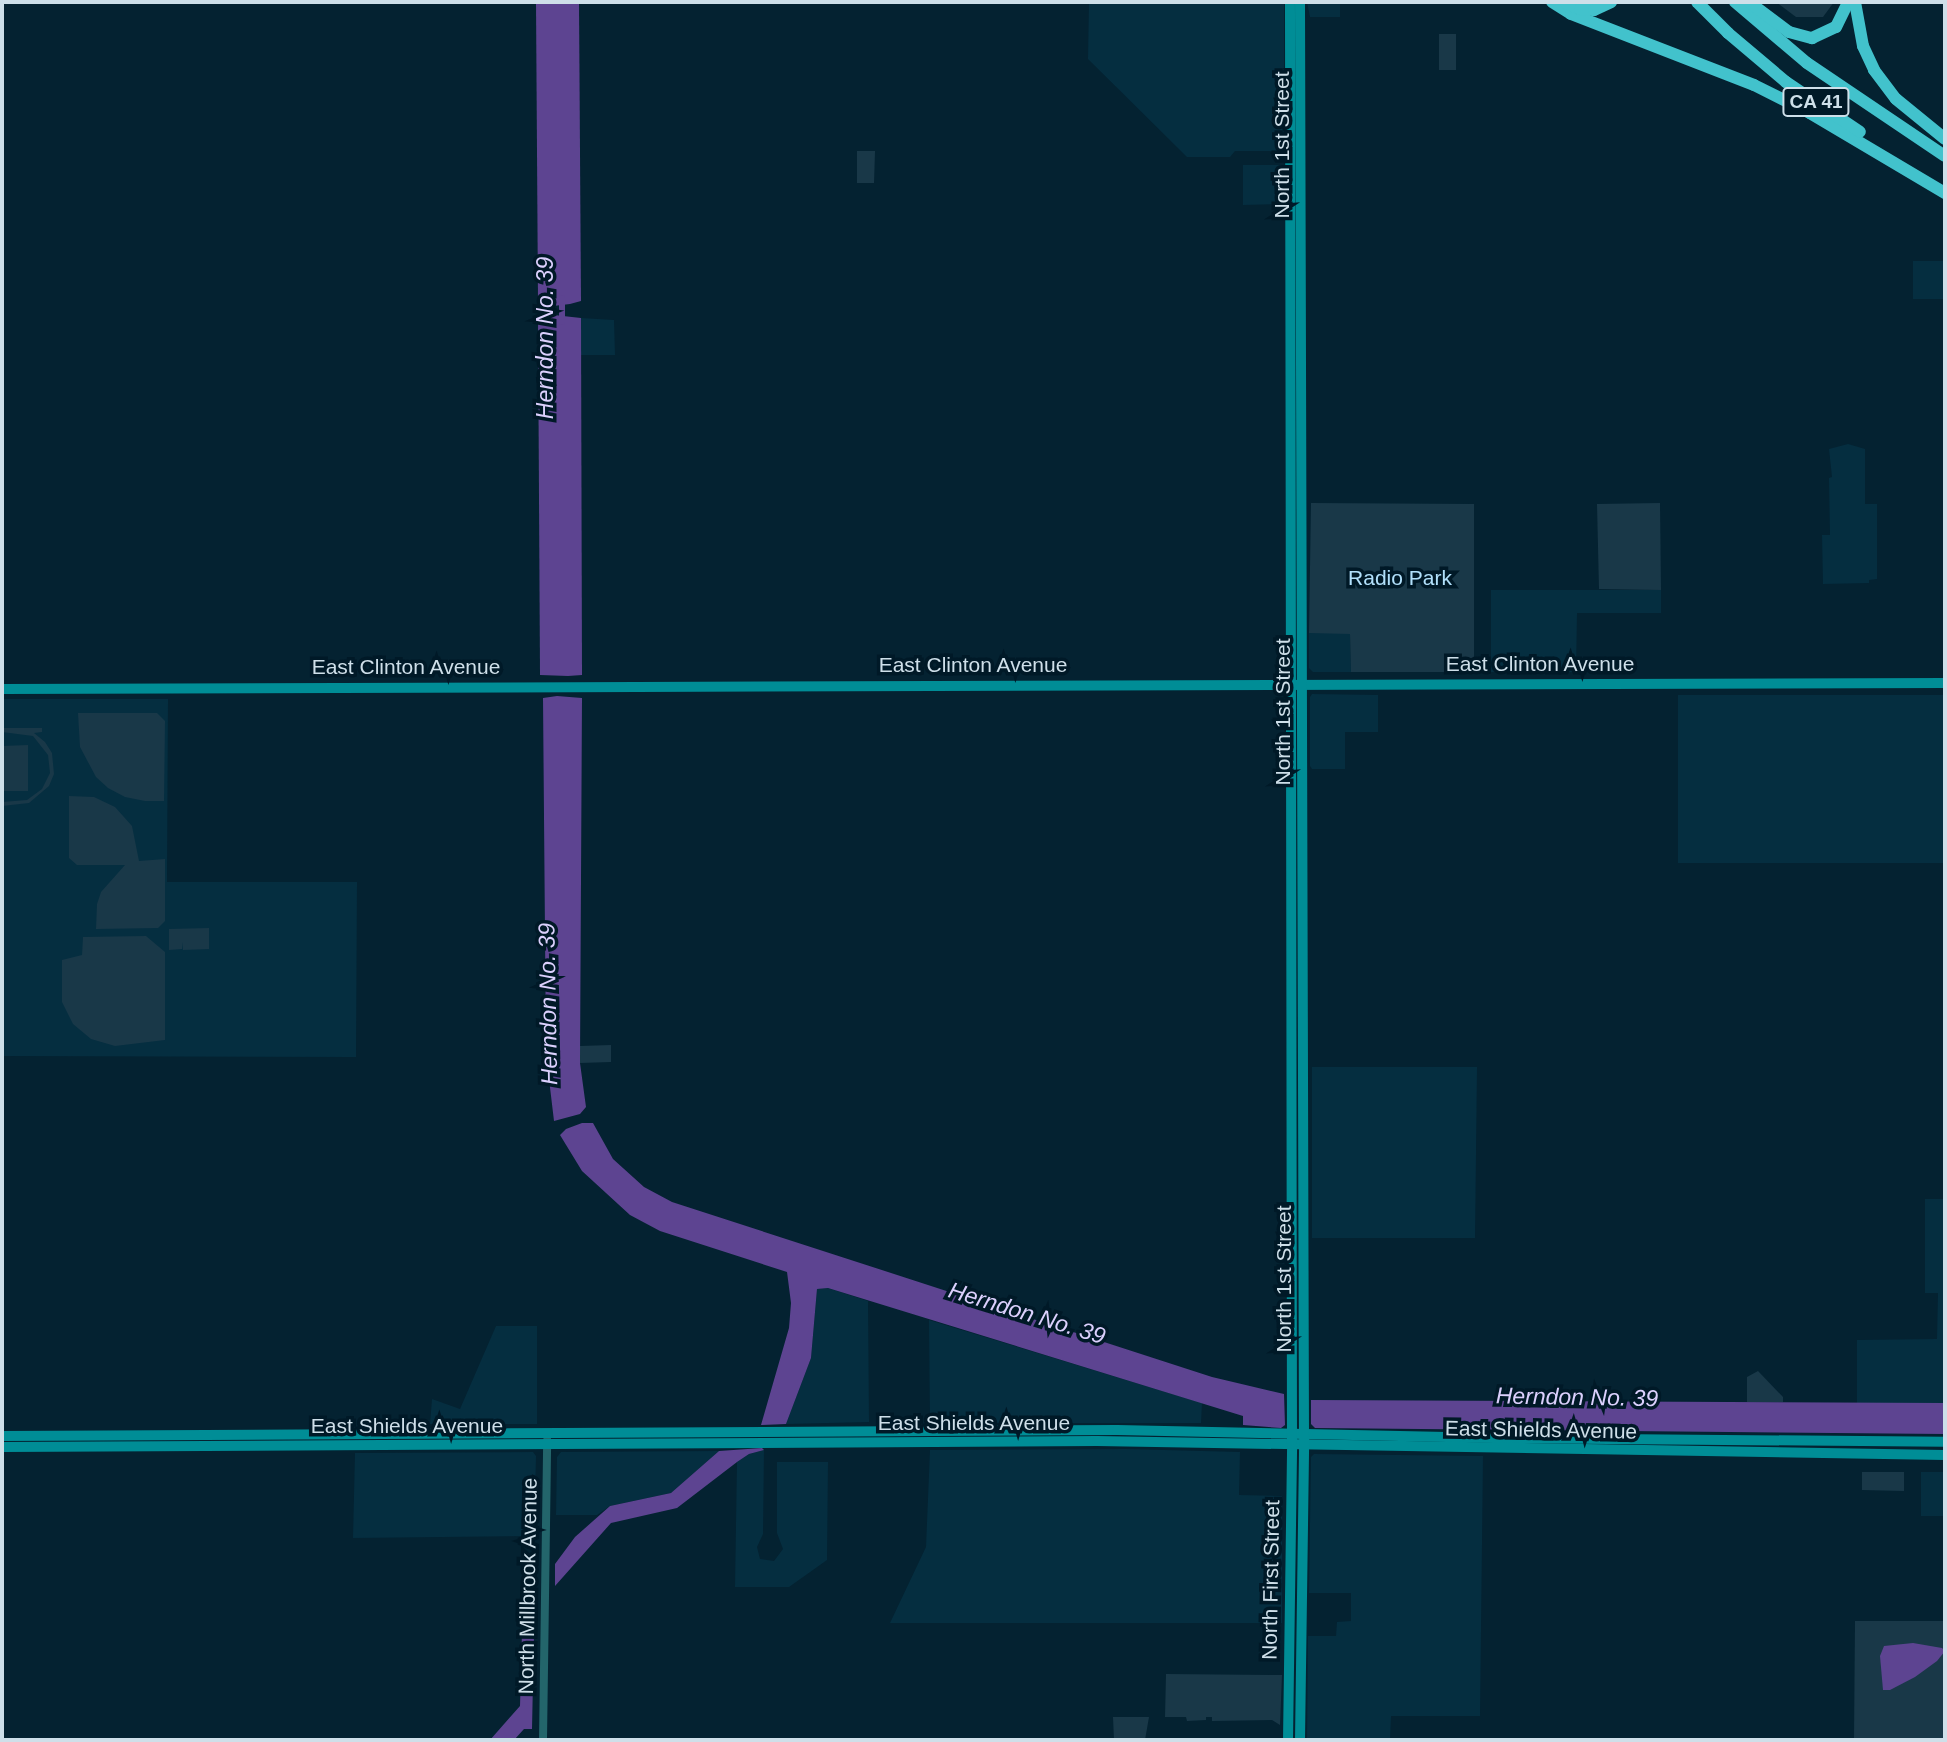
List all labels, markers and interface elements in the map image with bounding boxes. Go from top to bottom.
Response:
street label: North 1st Street [1269,71,1295,219]
road number: CA 41 [1781,86,1851,118]
water label: Herndon No. 39 [531,257,559,419]
park label: Radio Park [1348,565,1452,591]
street label: North 1st Street [1270,638,1296,786]
street label: East Clinton Avenue [1445,651,1635,677]
street label: East Clinton Avenue [878,652,1068,678]
street label: East Clinton Avenue [311,654,501,680]
water label: Herndon No. 39 [533,923,563,1085]
street label: North 1st Street [1271,1205,1297,1353]
water label: Herndon No. 39 [945,1276,1109,1350]
water label: Herndon No. 39 [1496,1382,1658,1412]
street label: East Shields Avenue [877,1410,1071,1436]
street label: East Shields Avenue [310,1413,504,1439]
street label: East Shields Avenue [1444,1416,1638,1444]
street label: North Millbrook Avenue [514,1477,542,1695]
street label: North First Street [1257,1500,1285,1660]

